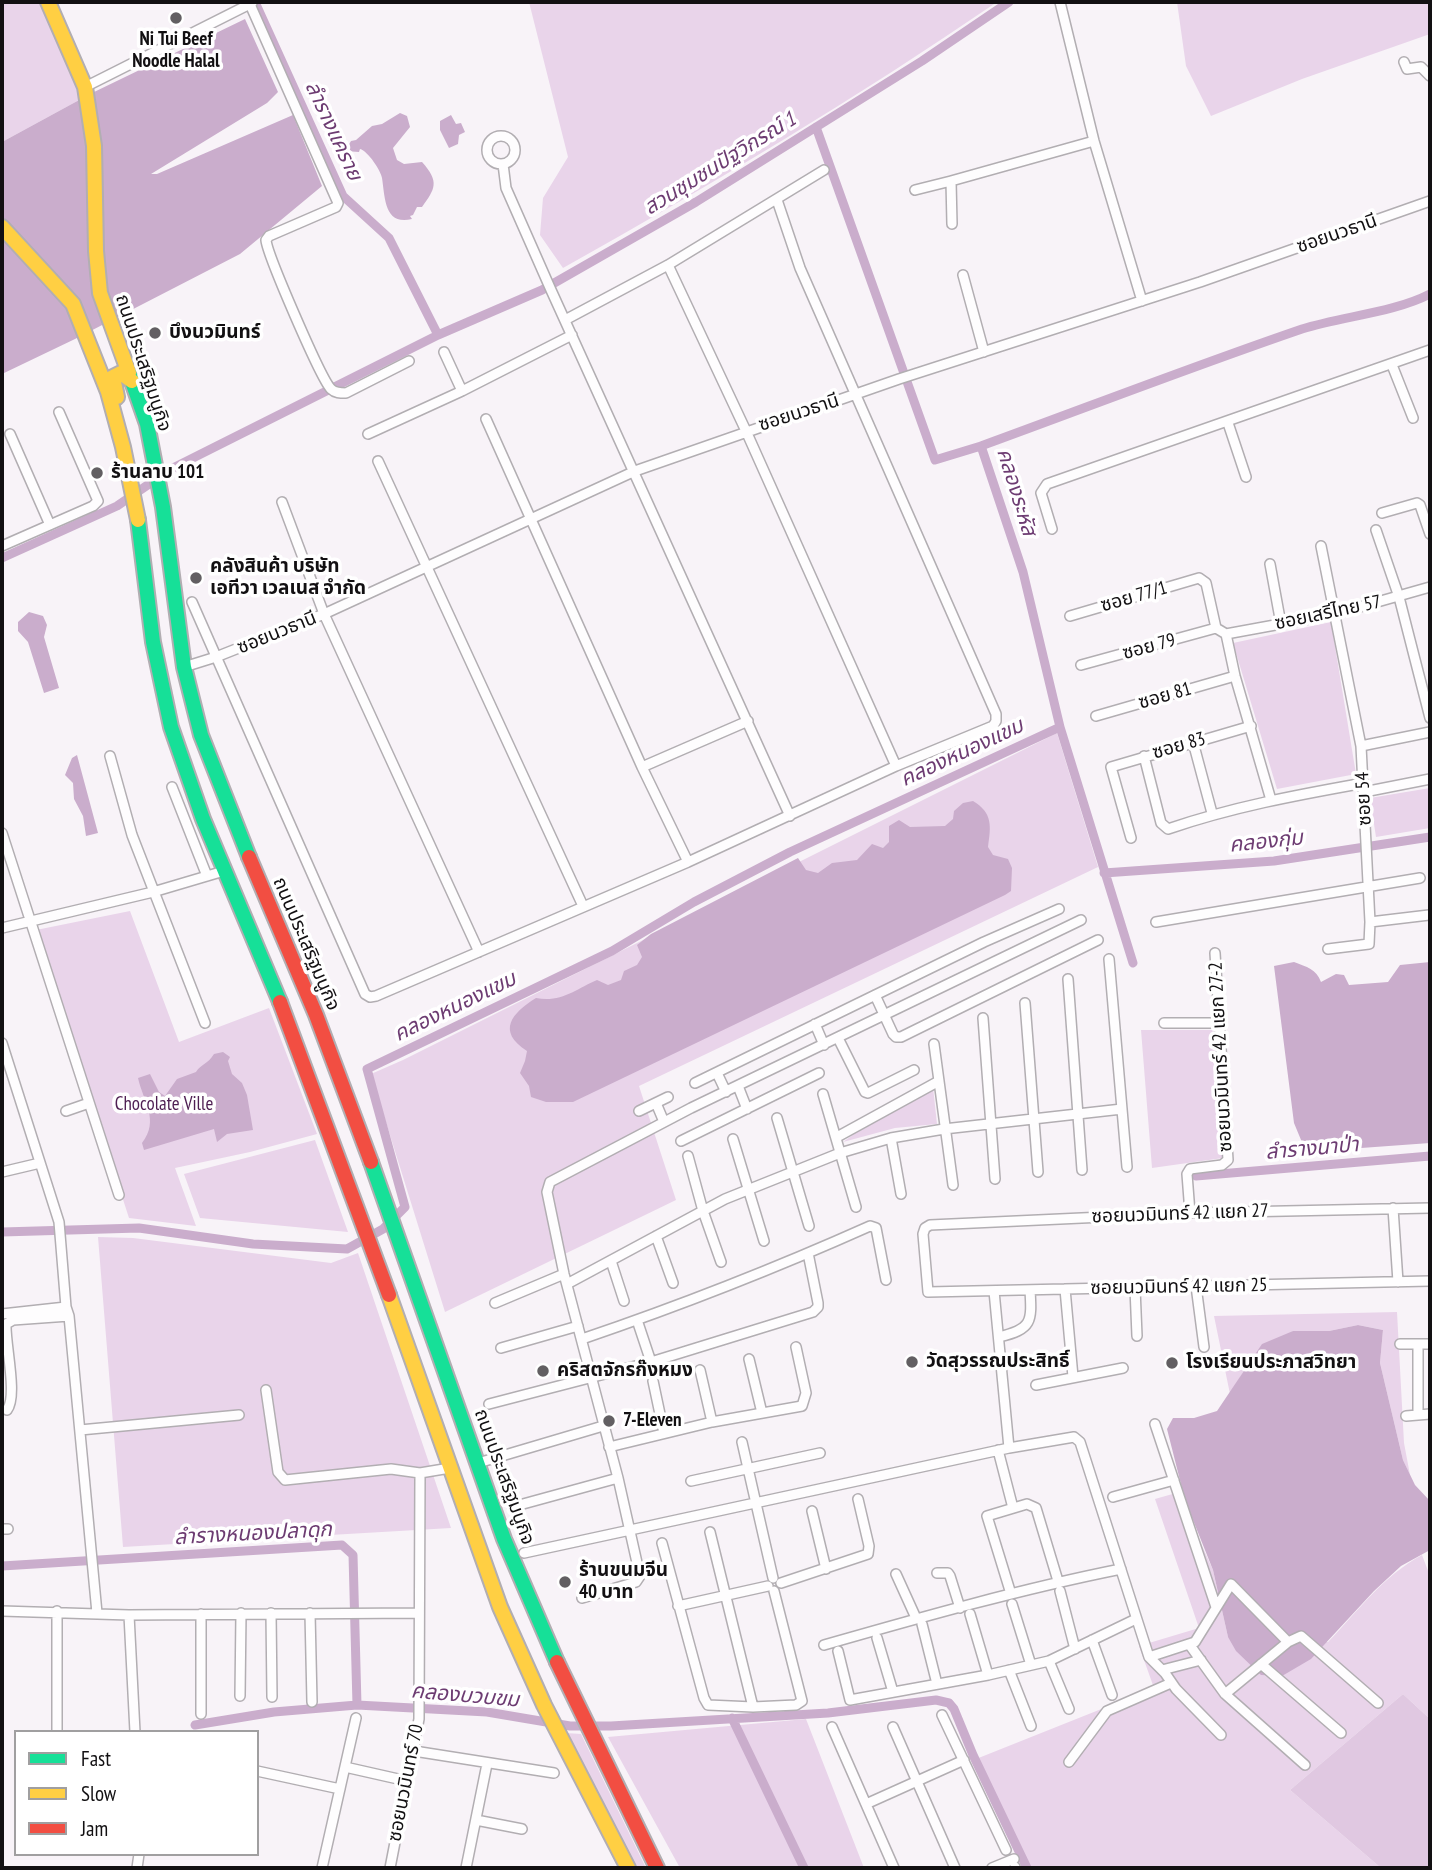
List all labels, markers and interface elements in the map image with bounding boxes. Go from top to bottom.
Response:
marker: Ni Tui Beef Noodle Halal [168,10,184,26]
place label: Ni Tui Beef Noodle Halal [132,29,220,73]
water label: ลำรางแคราย [299,77,367,185]
water label: สวนชุมชนปัฐวิกรณ์ 1 [639,107,801,221]
street label: ซอยนวธานี [1294,210,1380,258]
street label: ถนนประเสริฐมนูกิจ [110,292,176,434]
place label: บึงนวมินทร์ [169,322,261,344]
marker: บึงนวมินทร์ [147,325,163,341]
street label: ซอยนวธานี [756,389,842,437]
water label: คลองระหัส [991,445,1041,539]
place label: ร้านลาบ 101 [111,462,204,484]
marker: ร้านลาบ 101 [89,465,105,481]
place label: คลังสินค้า บริษัท เอทีวา เวลเนส จำกัด [210,556,366,600]
marker: คลังสินค้า บริษัท เอทีวา เวลเนส จำกัด [188,570,204,586]
street label: ซอย 77/1 [1098,577,1170,617]
street label: ซอยเสรีไทย 57 [1273,591,1383,635]
street label: ซอยนวธานี [234,607,320,659]
street label: ซอย 79 [1120,629,1178,665]
street label: ซอย 81 [1136,678,1194,714]
water label: คลองหนองแขม [896,714,1028,792]
street label: ซอย 83 [1150,728,1208,764]
street label: ซอย 54 [1351,771,1377,827]
water label: คลองกุ่ม [1228,826,1304,858]
street label: ถนนประเสริฐมนูกิจ [268,874,344,1014]
street label: ซอยนวมินทร์ 42 แยก 27-2 [1205,961,1237,1153]
water label: คลองหนองแขม [390,967,520,1047]
park label: Chocolate Ville [115,1094,213,1116]
water label: ลำรางนาป่า [1264,1132,1360,1166]
street label: ซอยนวมินทร์ 42 แยก 27 [1091,1200,1269,1228]
street label: ซอยนวมินทร์ 42 แยก 25 [1090,1274,1268,1300]
place label: วัดสุวรรณประสิทธิ์ [926,1351,1070,1373]
place label: โรงเรียนประภาสวิทยา [1186,1352,1356,1374]
marker: วัดสุวรรณประสิทธิ์ [904,1354,920,1370]
marker: โรงเรียนประภาสวิทยา [1164,1355,1180,1371]
place label: คริสตจักรก๊งหมง [557,1360,693,1382]
marker: คริสตจักรก๊งหมง [535,1363,551,1379]
street label: ถนนประเสริฐมนูกิจ [469,1406,539,1548]
place label: 7-Eleven [623,1410,682,1432]
marker: 7-Eleven [601,1413,617,1429]
water label: ลำรางหนองปลาดุก [174,1517,332,1551]
place label: ร้านขนมจีน 40 บาท [579,1560,668,1604]
marker: ร้านขนมจีน 40 บาท [557,1574,573,1590]
water label: คลองบวบขม [410,1679,520,1713]
street label: ซอยนวมินทร์ 70 [383,1722,429,1844]
legend [14,1730,259,1856]
text: Fast [81,1745,111,1772]
text: Slow [81,1780,116,1807]
text: Jam [81,1815,108,1842]

